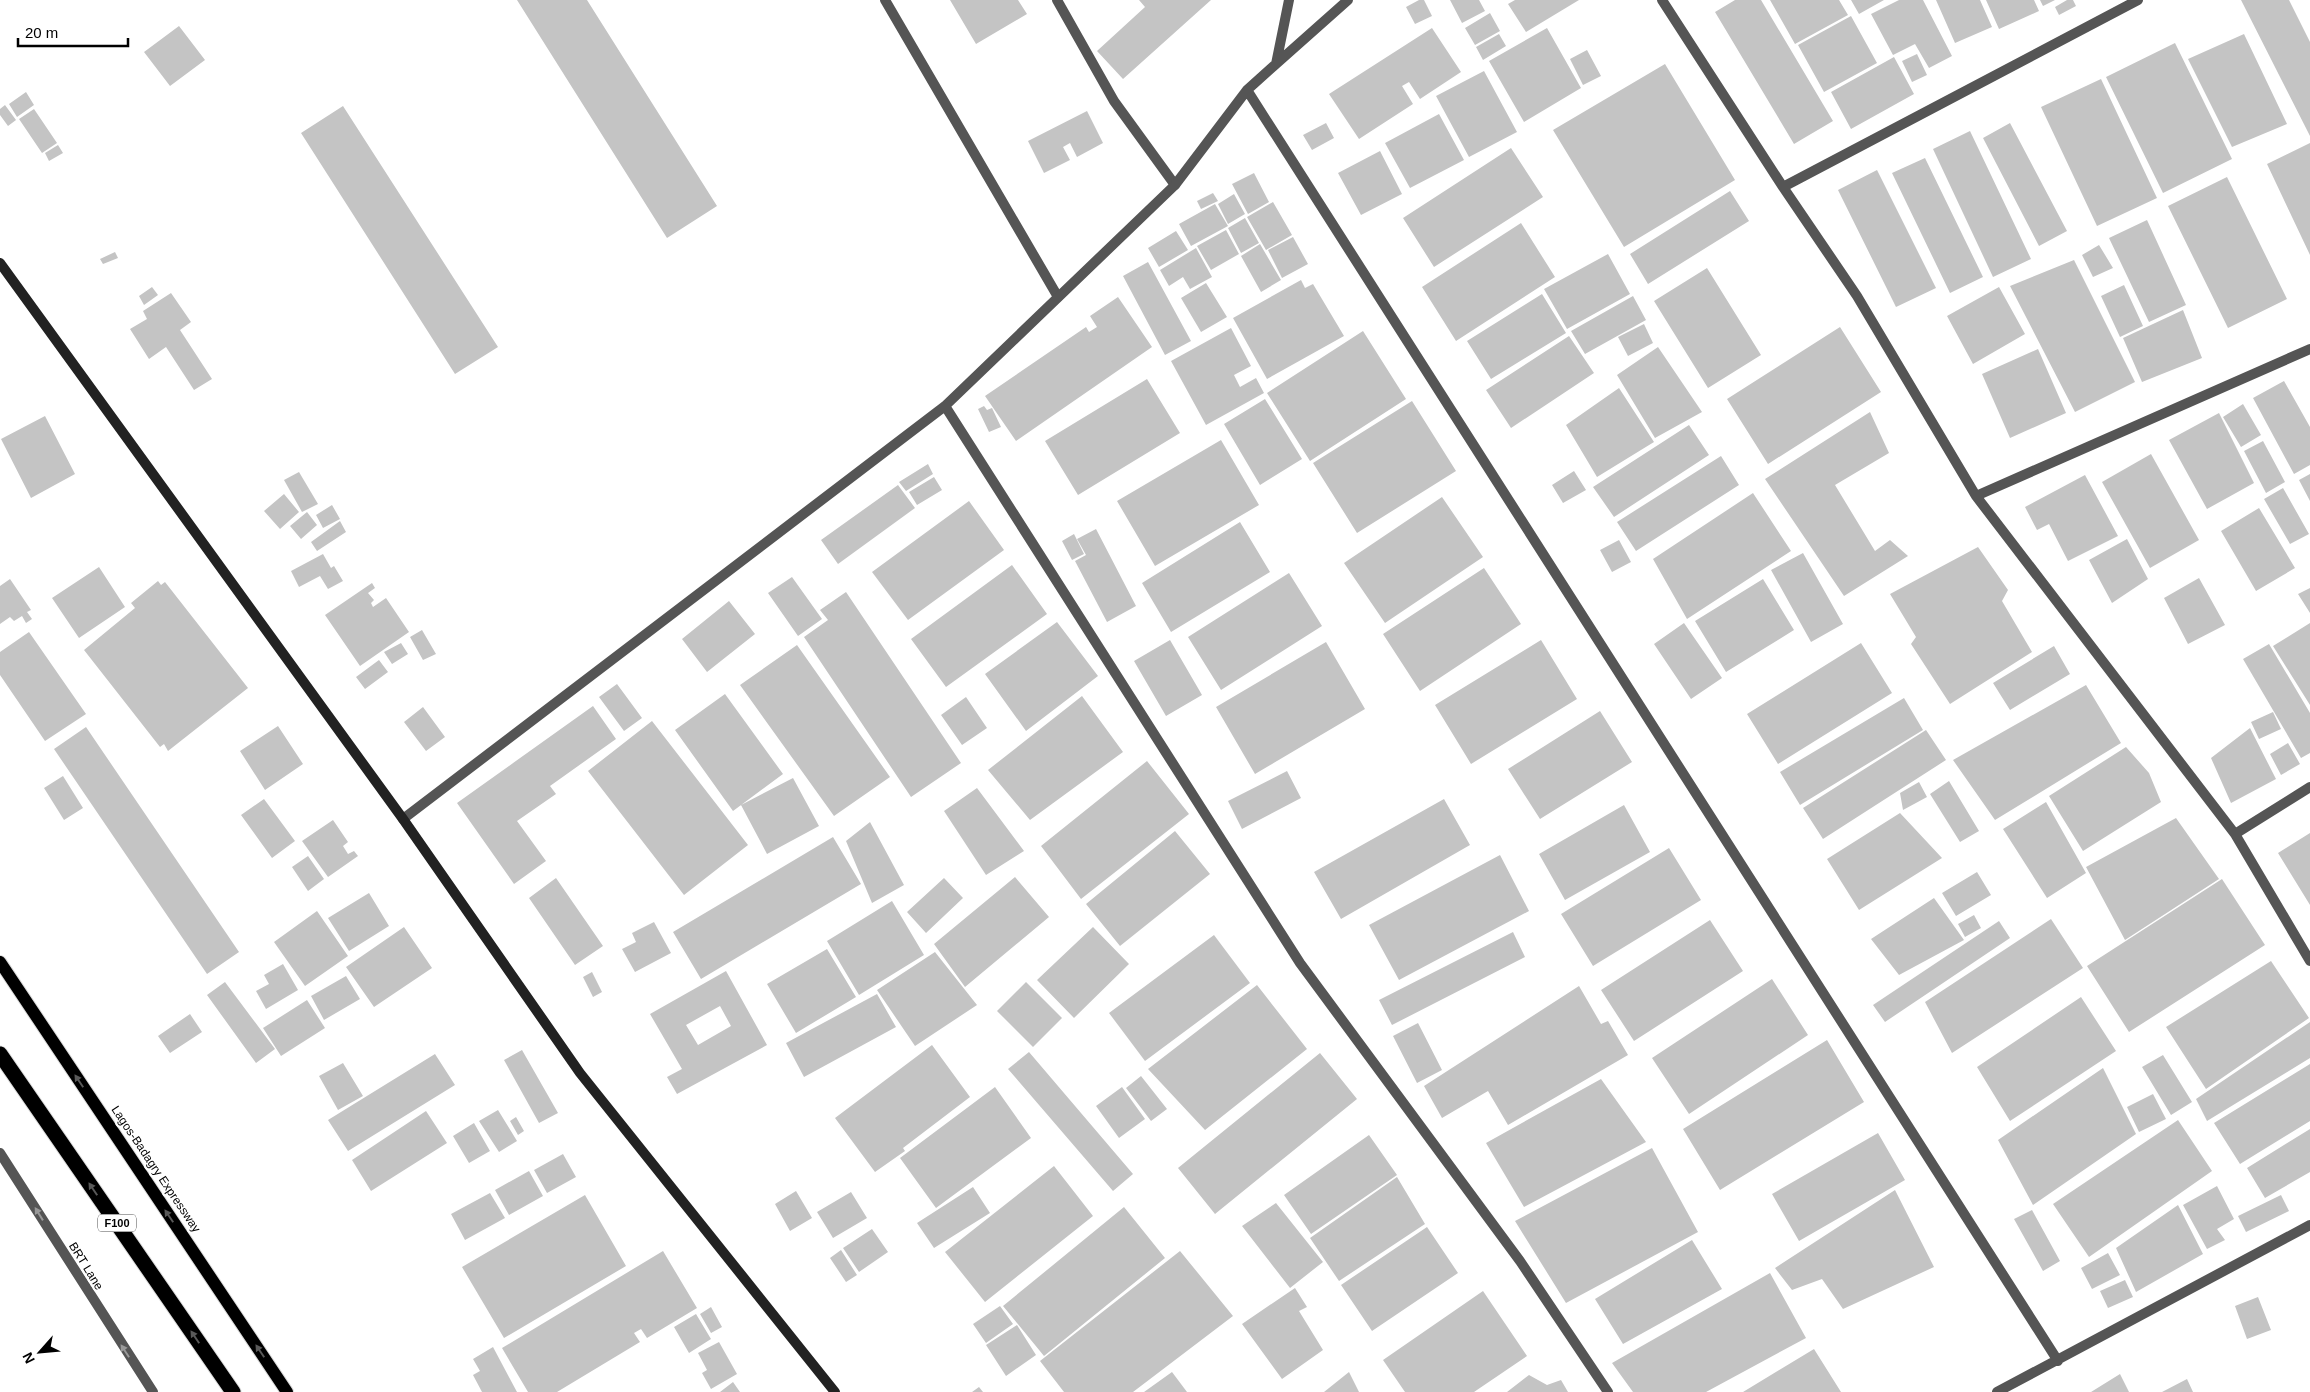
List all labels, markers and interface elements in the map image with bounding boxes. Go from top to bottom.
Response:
scale bar [18,15,128,47]
text: 20 m [25,24,58,41]
one-way arrow [74,1074,84,1088]
street label: Lagos-Badagry Expressway [108,1103,204,1235]
one-way arrow [88,1182,98,1196]
one-way arrow [34,1207,43,1221]
one-way arrow [165,1210,174,1223]
road number: F100 [98,1214,136,1232]
street label: BRT Lane [66,1240,106,1293]
north arrow [15,1327,65,1377]
one-way arrow [190,1331,200,1344]
one-way arrow [121,1345,130,1358]
one-way arrow [255,1345,264,1358]
text: N [19,1350,38,1366]

